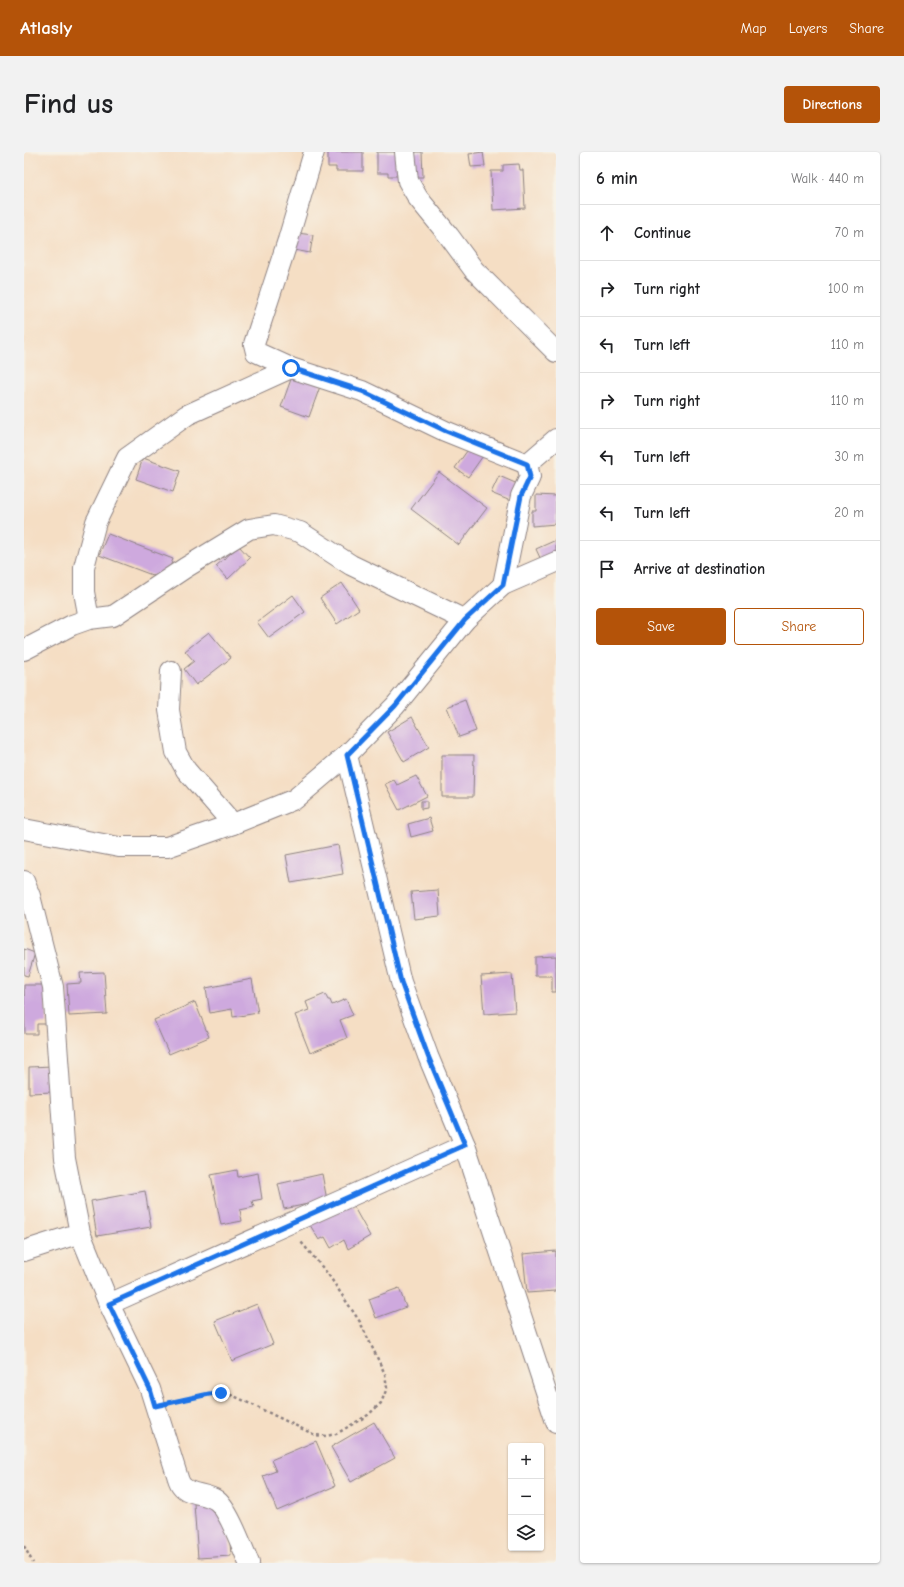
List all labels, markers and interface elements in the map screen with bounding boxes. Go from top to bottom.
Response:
text: Atlasly [20,17,72,39]
text: Map [740,20,767,37]
text: Layers [789,20,827,37]
text: Share [849,20,884,37]
button: Directions [784,86,880,123]
text: Find us [24,88,113,120]
text: 6 min [596,169,638,188]
text: Walk · 440 m [791,171,864,186]
icon: ahead [596,222,618,244]
text: Continue [634,224,691,242]
text: 70 m [835,225,864,240]
icon: right [596,278,618,300]
text: Turn right [634,280,700,298]
text: 100 m [828,281,864,296]
icon: left [596,334,618,356]
text: Turn left [634,336,690,354]
text: 110 m [831,337,864,352]
route start [282,359,300,377]
icon: right [596,390,618,412]
text: Turn right [634,392,700,410]
text: 110 m [831,393,864,408]
icon: left [596,446,618,468]
text: Turn left [634,448,690,466]
text: 30 m [834,449,864,464]
icon: left [596,502,618,524]
text: Turn left [634,504,690,522]
text: 20 m [834,505,864,520]
icon: arrive [596,558,618,580]
text: Arrive at destination [634,560,765,578]
button: Save [596,608,726,645]
button: Share [734,608,864,645]
route end [212,1384,230,1402]
map controls [508,1443,544,1551]
button: + [508,1443,544,1479]
button: − [508,1479,544,1515]
button: layers [508,1515,544,1551]

